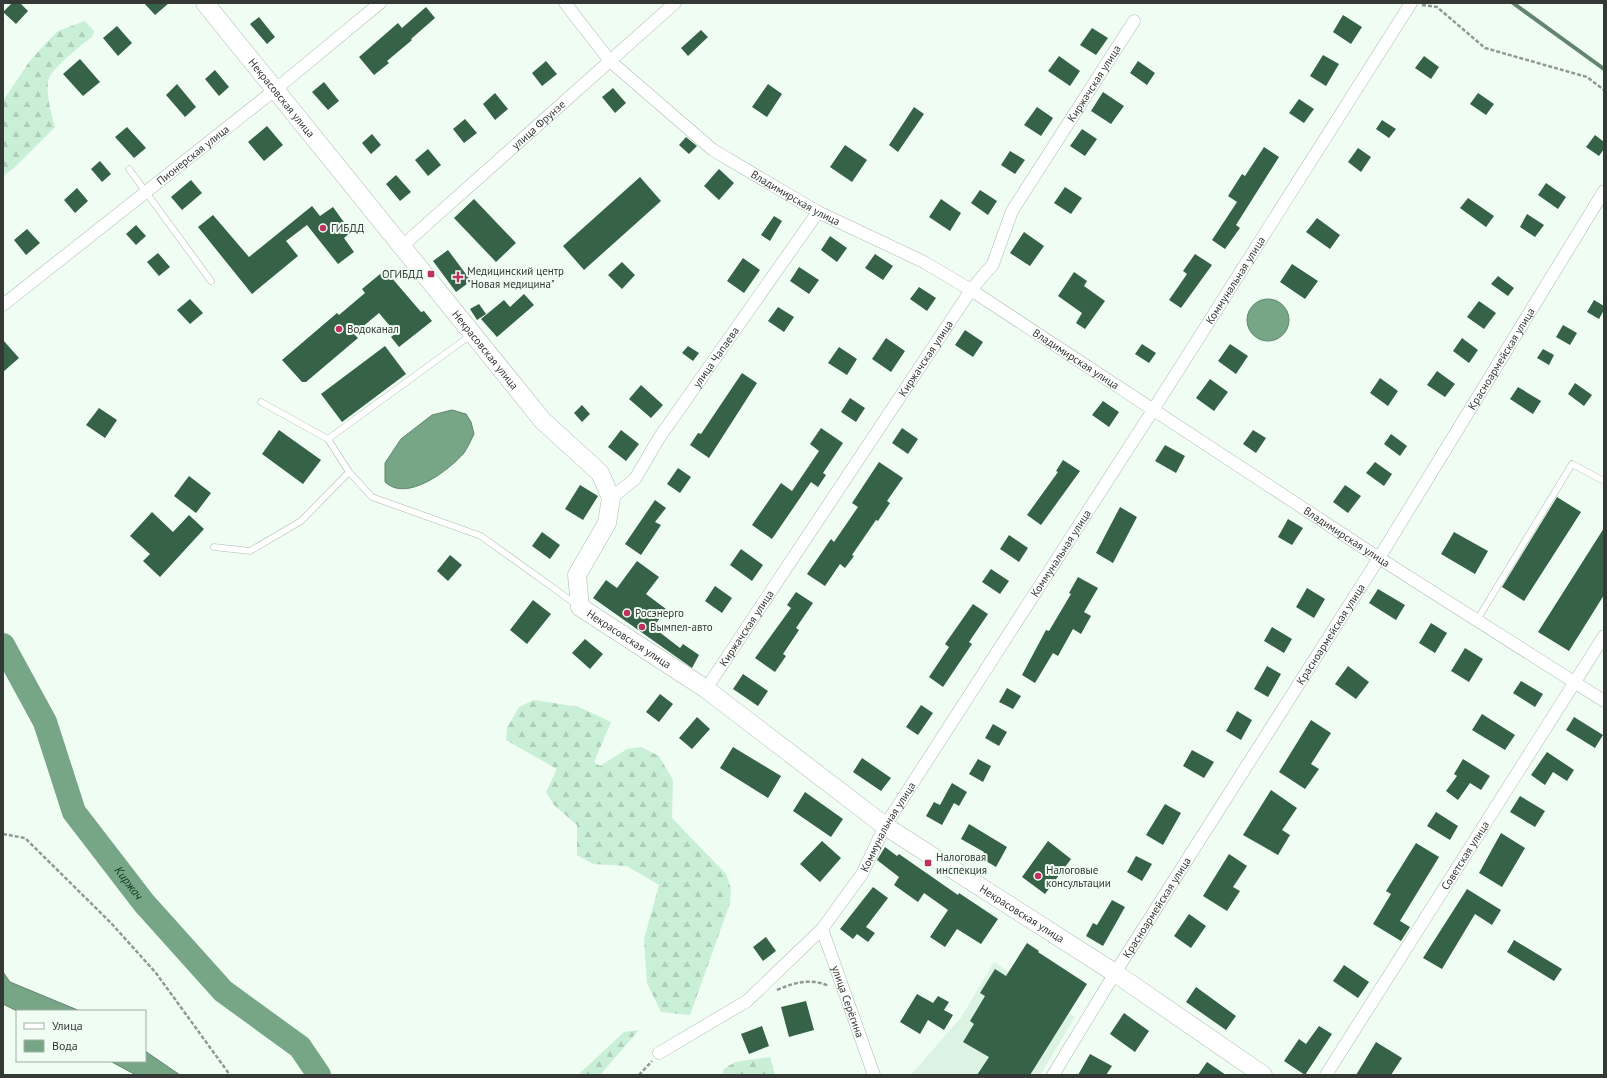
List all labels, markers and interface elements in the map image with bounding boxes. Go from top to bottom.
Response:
street label: Киржачская улица [1064,42,1124,124]
street label: Некрасовская улица [246,55,318,140]
street label: улица Фрунзе [509,97,568,152]
street label: Пионерская улица [154,122,232,188]
street label: Владимирская улица [748,167,842,228]
place label: ГИБДД [331,221,365,235]
marker: ГИБДД [318,223,328,233]
street label: Коммунальная улица [1202,234,1268,327]
place label: Медицинский центр "Новая медицина" [467,264,564,291]
place label: ОГИБДД [382,267,424,281]
marker: ОГИБДД [426,269,436,279]
marker: Медицинский центр "Новая медицина" [452,271,464,283]
street label: Красноармейская улица [1465,305,1538,412]
street label: Некрасовская улица [449,307,522,392]
street label: Киржачская улица [895,317,956,399]
place label: Водоканал [347,322,399,336]
marker: Водоканал [334,324,344,334]
street label: улица Чапаева [690,324,742,390]
street label: Владимирская улица [1030,326,1122,392]
street label: Владимирская улица [1301,503,1393,570]
street label: Коммунальная улица [1028,507,1094,599]
street label: Красноармейская улица [1293,581,1368,687]
street label: Киржачская улица [716,587,777,669]
street label: Некрасовская улица [584,606,674,671]
place label: Росэнерго [635,606,684,620]
marker: Росэнерго [622,608,632,618]
place label: Вымпел-авто [650,620,713,634]
marker: Вымпел-авто [637,622,647,632]
street label: Коммунальная улица [857,779,919,874]
street label: Советская улица [1438,818,1492,892]
place label: Налоговая инспекция [936,850,987,877]
street label: Красноармейская улица [1119,854,1194,961]
marker: Налоговая инспекция [923,858,933,868]
water label: Киржач [111,863,147,903]
place label: Налоговые консультации [1046,863,1111,890]
marker: Налоговые консультации [1033,871,1043,881]
street label: Некрасовская улица [977,881,1067,946]
street label: улица Серёгина [829,964,867,1039]
legend [16,1010,146,1062]
text: Улица [52,1018,83,1033]
text: Вода [52,1038,78,1053]

